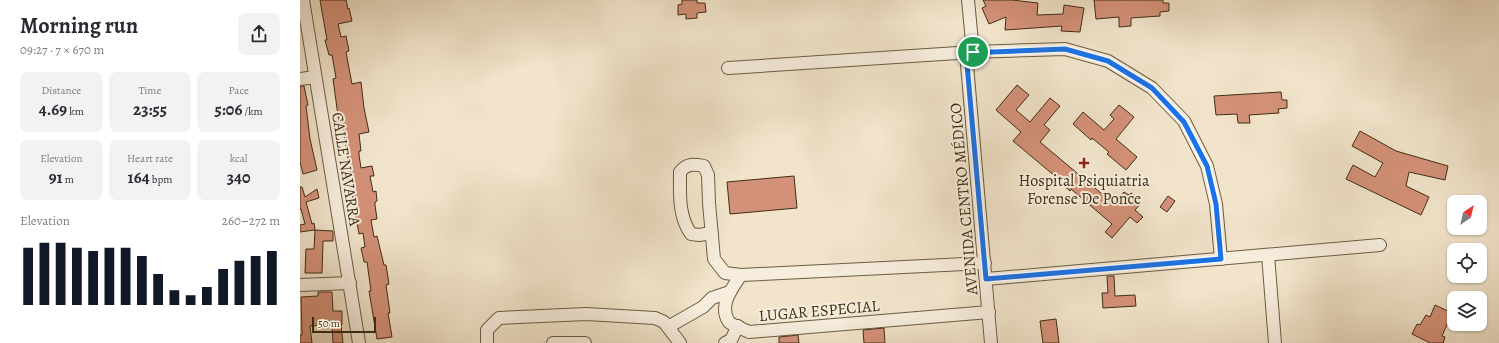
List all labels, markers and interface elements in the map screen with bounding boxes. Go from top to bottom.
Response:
text: Morning run [20,11,138,41]
button: share [238,13,280,55]
pin [956,35,990,69]
text: 09:27 · 7 × 670 m [20,41,104,58]
icon: arrive [962,41,984,63]
text: Distance [42,83,81,98]
text: Time [139,83,161,98]
text: Pace [228,83,249,98]
text: 4.69 [39,98,67,121]
text: 23:55 [133,98,167,121]
text: 5:06 [215,98,242,121]
street label: AVENIDA CENTRO MÉDICO [945,102,983,297]
text: km [67,104,84,119]
text: /km [242,104,263,119]
street label: CALLE NAVARRA [326,111,366,228]
text: Elevation [40,151,82,166]
text: Heart rate [127,151,173,166]
text: kcal [230,151,247,166]
marker: Hospital Psiquiatria Forense De Ponce [1078,157,1090,169]
text: 91 [49,166,63,189]
text: 164 [128,166,150,189]
text: 340 [227,166,251,189]
place label: Hospital Psiquiatria Forense De Ponce [1019,170,1150,210]
text: m [63,172,74,187]
text: bpm [150,172,172,187]
north arrow [1447,195,1487,235]
map controls [1447,195,1487,331]
text: Elevation [20,212,70,229]
text: 260–272 m [222,212,280,229]
button: locate [1447,243,1487,283]
button: layers [1447,291,1487,331]
street label: LUGAR ESPECIAL [758,295,881,327]
scale bar [312,315,376,334]
text: 50 m [318,316,340,331]

